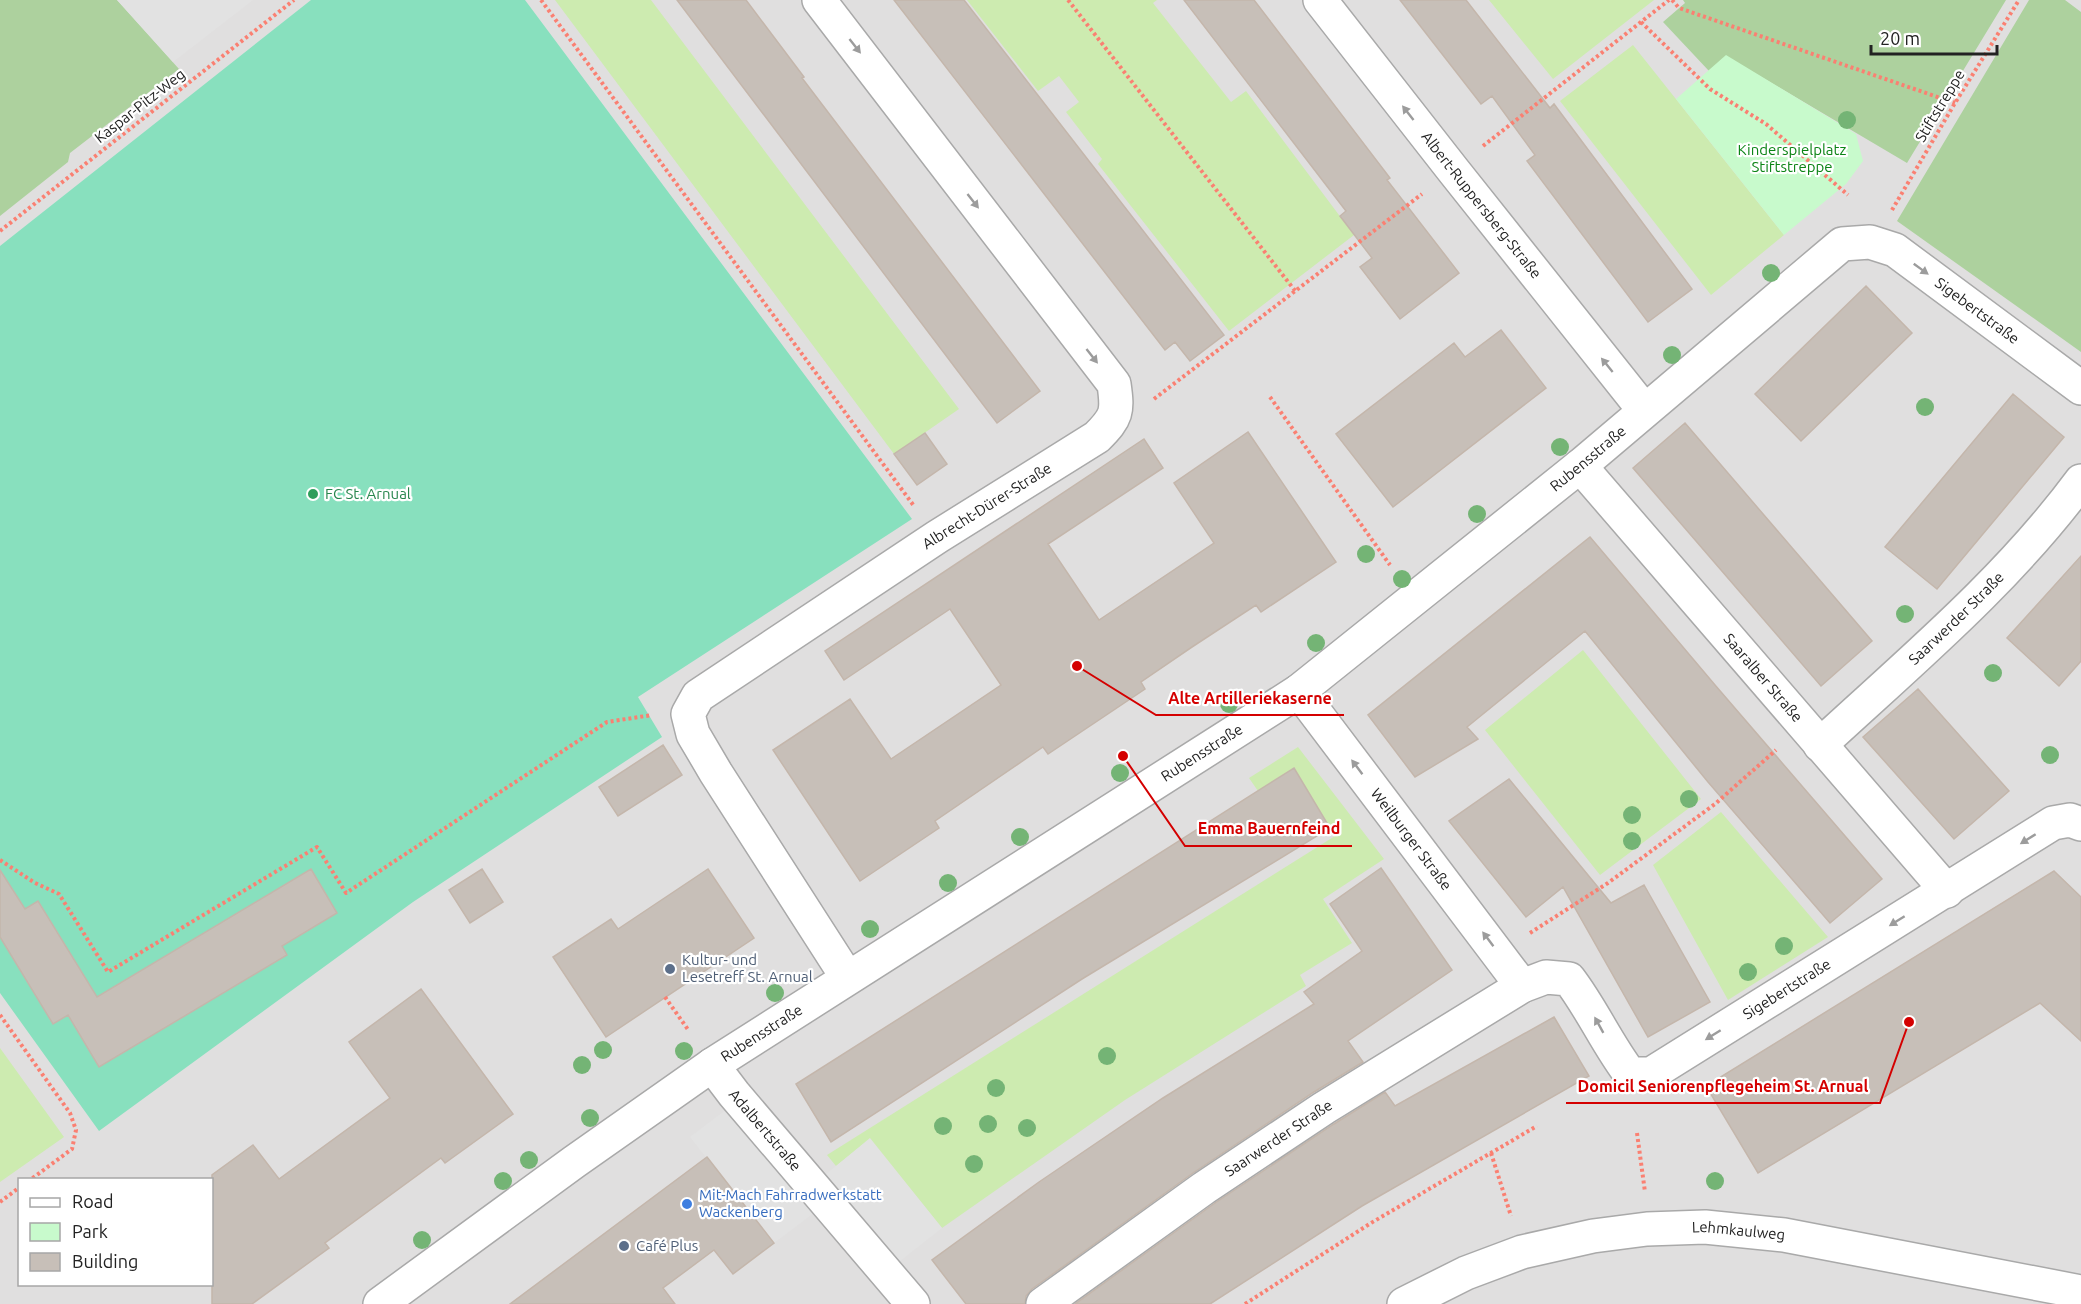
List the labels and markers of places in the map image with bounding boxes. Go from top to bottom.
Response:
place label: FC St. Arnual [325,485,411,502]
marker: FC St. Arnual [306,487,320,501]
callout: Alte Artilleriekaserne [1156,681,1344,715]
callout: Emma Bauernfeind [1185,812,1352,846]
place label: Kultur- und Lesetreff St. Arnual [682,951,813,985]
marker: Kultur- und Lesetreff St. Arnual [663,962,677,976]
callout: Domicil Seniorenpflegeheim St. Arnual [1566,1069,1880,1103]
place label: Mit-Mach Fahrradwerkstatt Wackenberg [699,1186,882,1220]
marker: Mit-Mach Fahrradwerkstatt Wackenberg [680,1197,694,1211]
place label: Café Plus [636,1237,698,1254]
marker: Café Plus [617,1239,631,1253]

